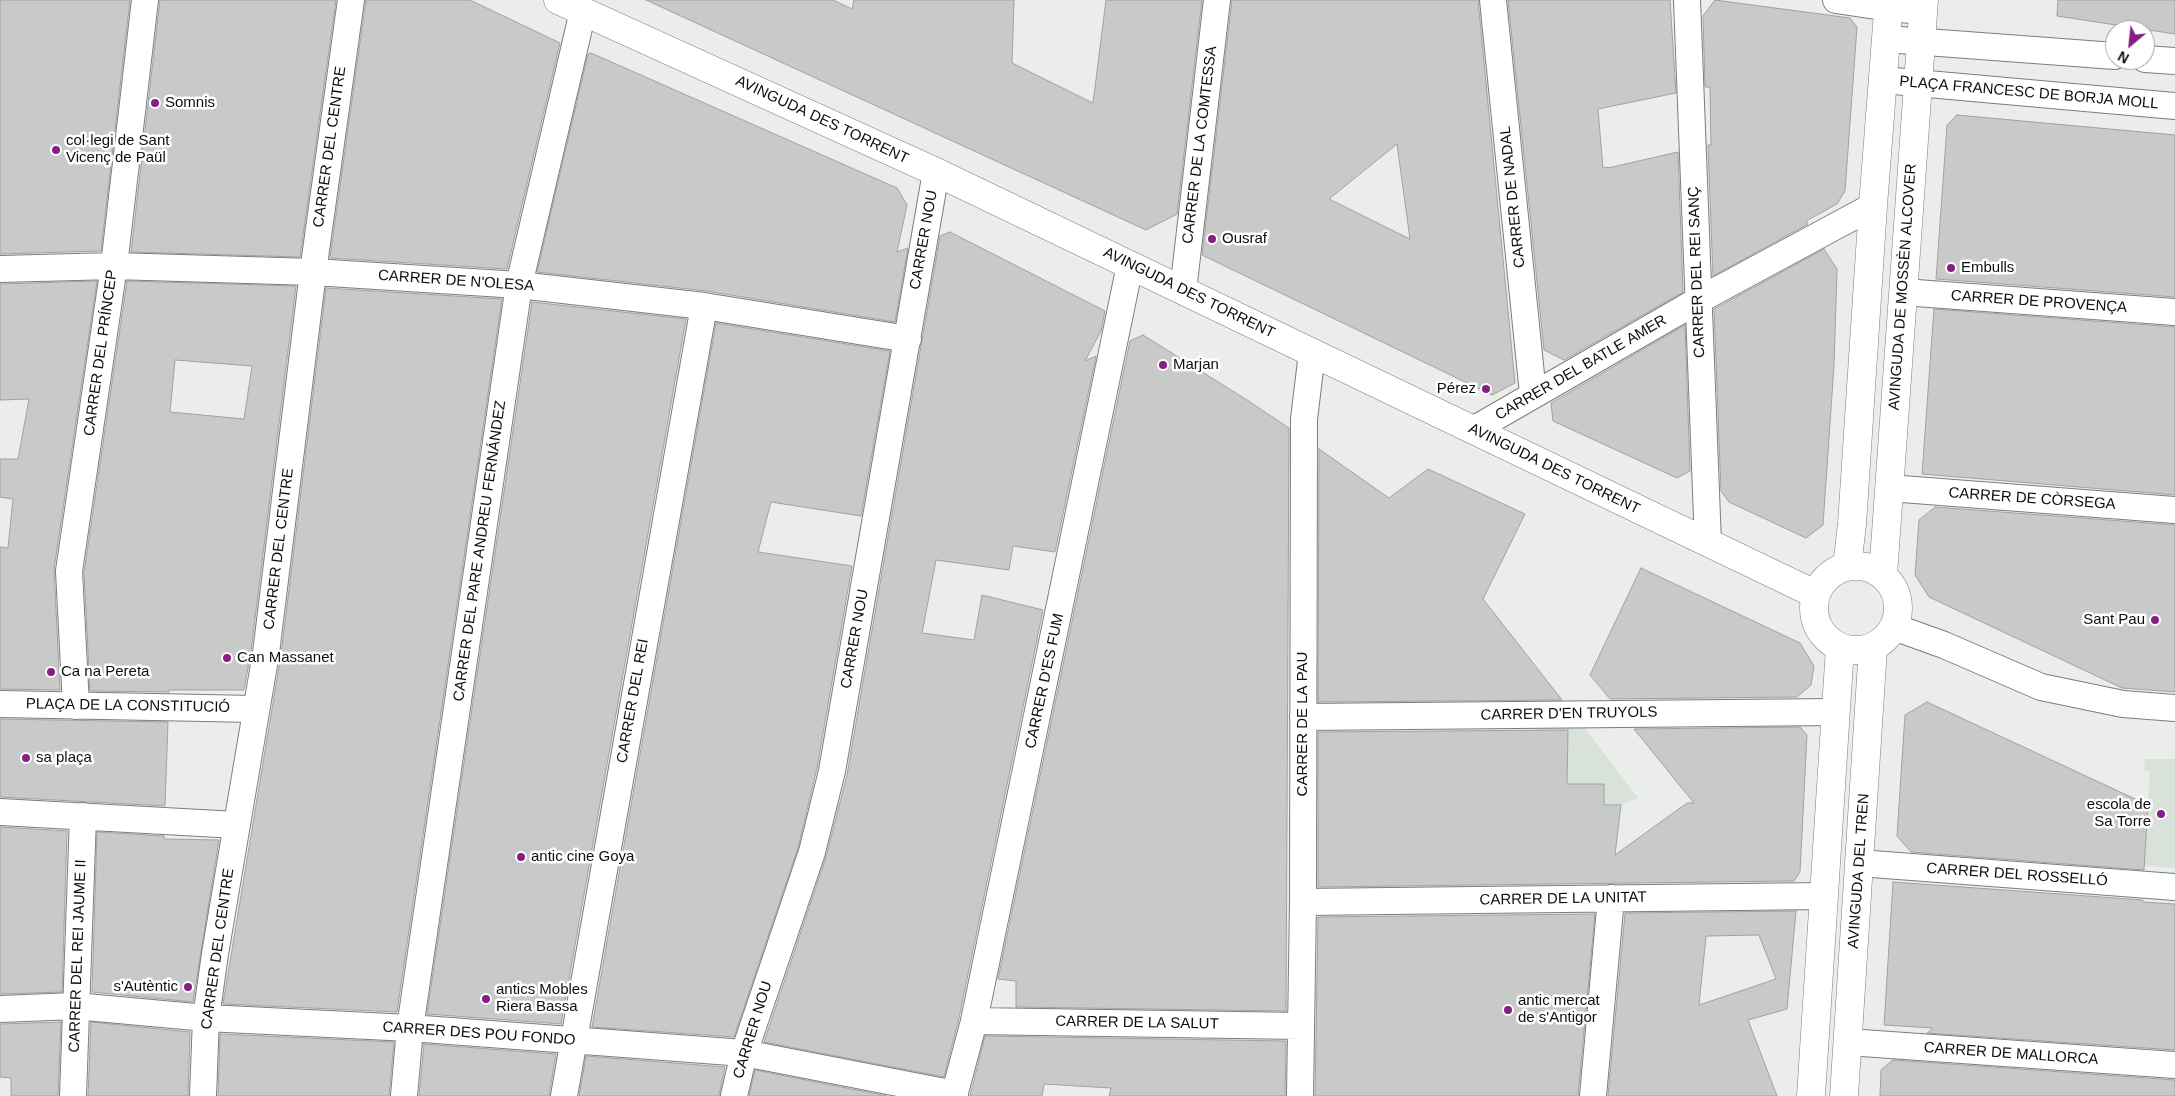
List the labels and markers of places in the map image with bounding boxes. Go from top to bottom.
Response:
place label: Somnis [165,94,215,112]
marker: Somnis [149,97,161,109]
place label: col·legi de Sant Vicenç de Paül [66,132,169,167]
marker: col·legi de Sant Vicenç de Paül [50,144,62,156]
place label: Ousraf [1222,230,1267,248]
marker: Ousraf [1206,233,1218,245]
place label: Embulls [1961,259,2014,277]
marker: Embulls [1945,262,1957,274]
place label: Marjan [1173,356,1219,374]
marker: Marjan [1157,359,1169,371]
place label: Pérez [1437,380,1476,398]
marker: Pérez [1480,383,1492,395]
place label: Sant Pau [2083,611,2145,629]
marker: Sant Pau [2149,614,2161,626]
place label: Can Massanet [237,649,334,667]
marker: Can Massanet [221,652,233,664]
place label: Ca na Pereta [61,663,149,681]
marker: Ca na Pereta [45,666,57,678]
place label: sa plaça [36,749,92,767]
marker: sa plaça [20,752,32,764]
place label: escola de Sa Torre [2087,796,2151,831]
marker: escola de Sa Torre [2155,808,2167,820]
place label: antic cine Goya [531,848,634,866]
marker: antic cine Goya [515,851,527,863]
place label: s'Autèntic [113,978,178,996]
marker: s'Autèntic [182,981,194,993]
place label: antics Mobles Riera Bassa [496,981,588,1016]
place label: antic mercat de s'Antigor [1518,992,1600,1027]
marker: antics Mobles Riera Bassa [480,993,492,1005]
marker: antic mercat de s'Antigor [1502,1004,1514,1016]

